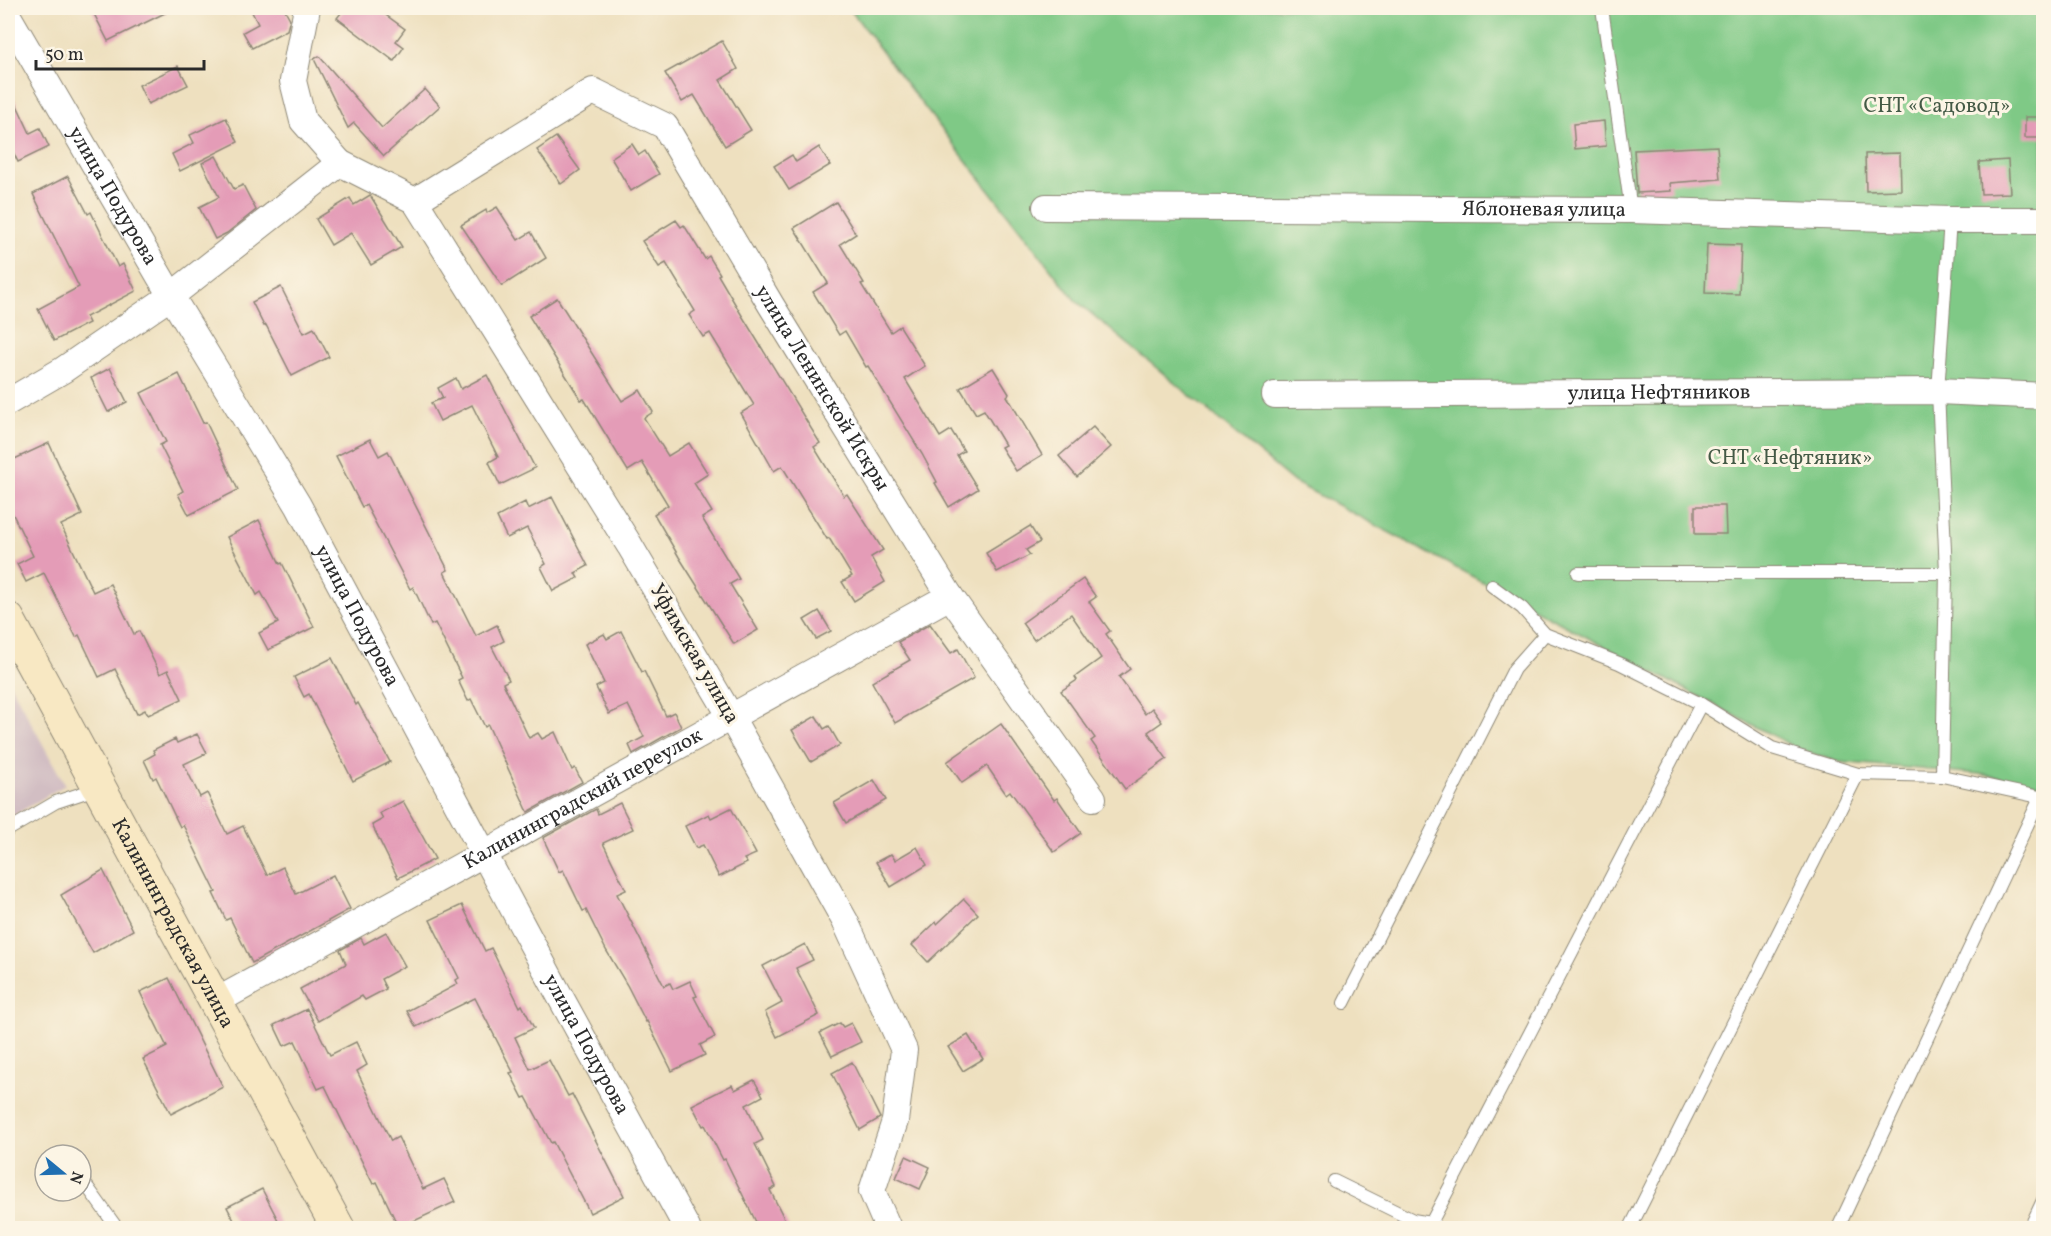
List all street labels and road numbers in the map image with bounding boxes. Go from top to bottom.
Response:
street label: улица Подурова [61,121,165,271]
street label: Яблоневая улица [1462,195,1626,224]
street label: улица Ленинской Искры [748,279,897,497]
street label: улица Нефтяников [1567,378,1751,408]
street label: улица Подурова [307,540,407,692]
street label: Уфимская улица [642,579,746,729]
street label: Калининградский переулок [457,721,708,877]
street label: Калининградская улица [104,813,242,1033]
street label: улица Подурова [536,969,637,1120]

